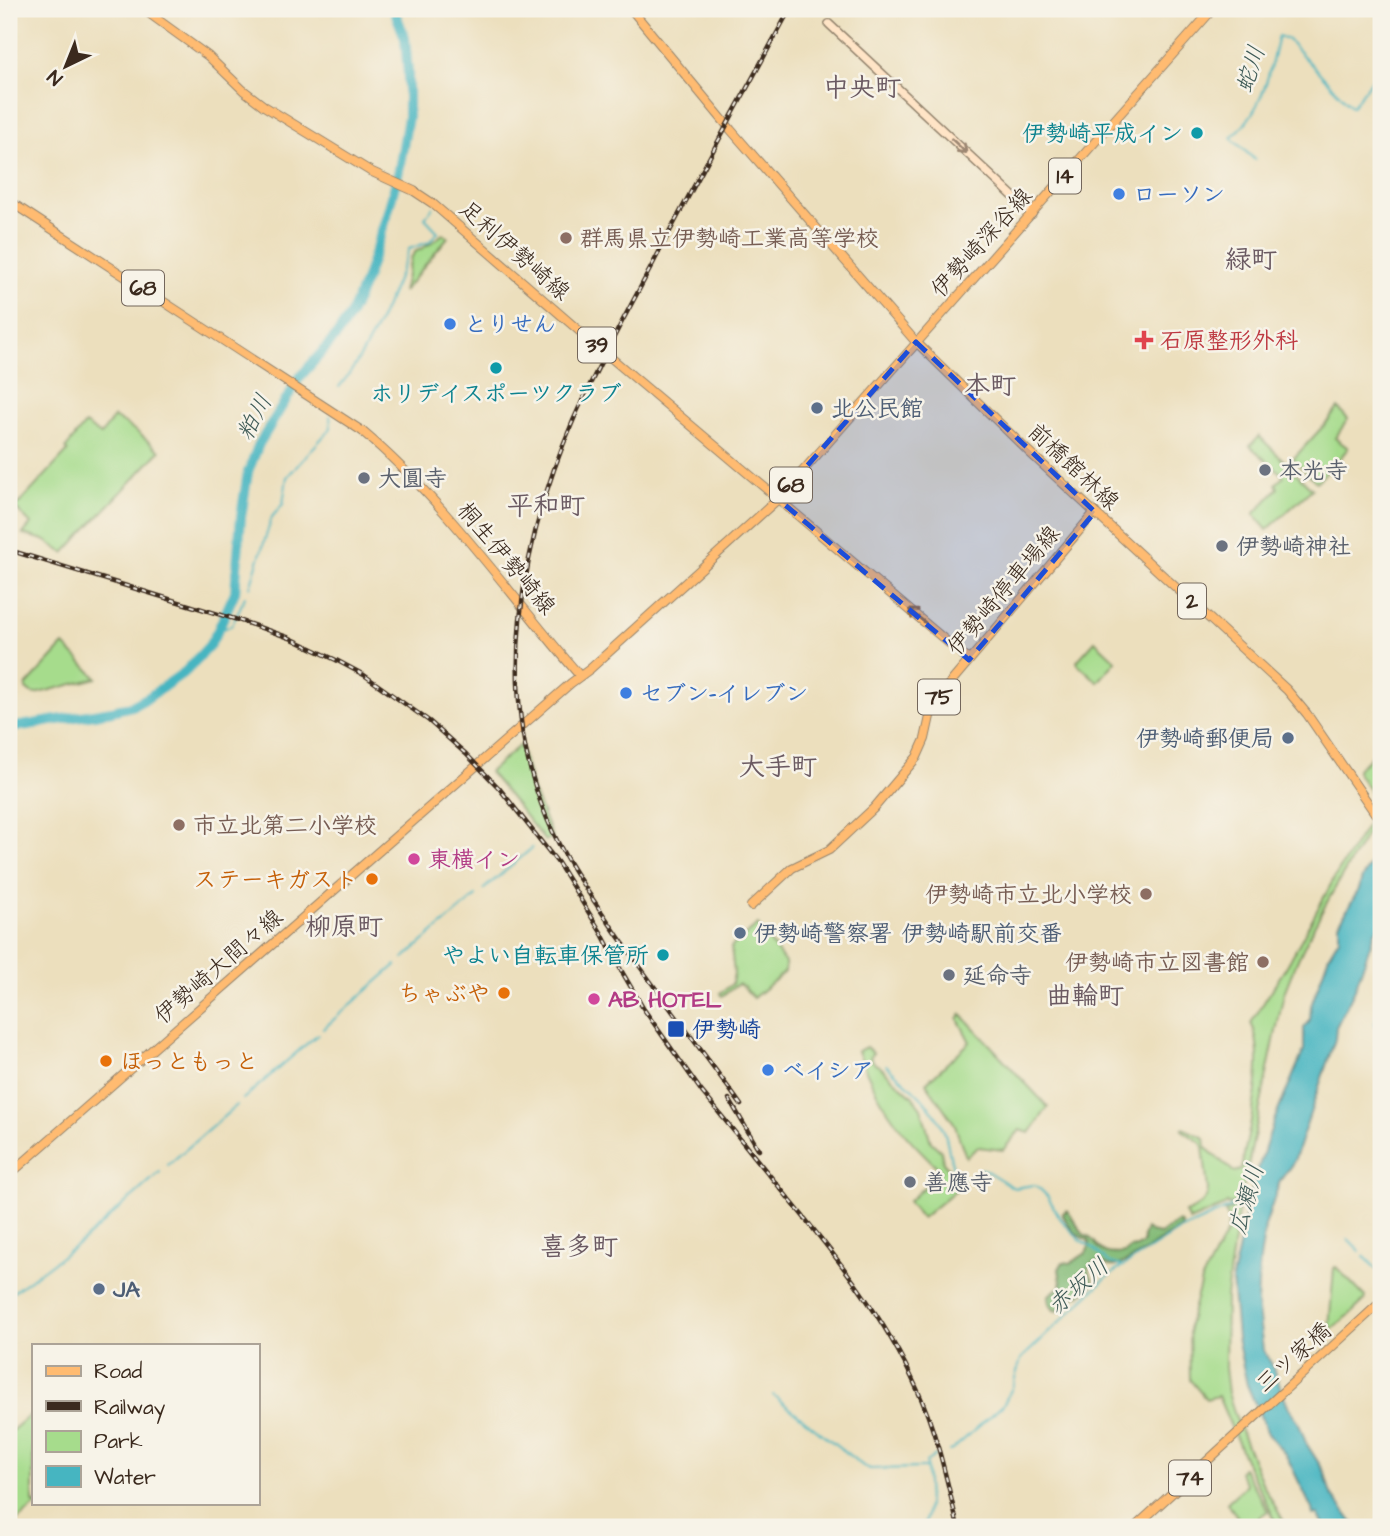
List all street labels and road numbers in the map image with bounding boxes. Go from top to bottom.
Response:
road number: 14 [1049,158,1081,194]
street label: 伊勢崎深谷線 [924,181,1040,305]
street label: 足利伊勢崎線 [452,193,577,308]
road number: 68 [122,270,164,306]
road number: 39 [578,328,616,362]
street label: 前橋館林線 [1020,416,1126,518]
road number: 68 [770,468,812,503]
street label: 桐生伊勢崎線 [450,496,563,622]
street label: 伊勢崎停車場線 [940,519,1068,663]
road number: 2 [1178,584,1206,618]
road number: 75 [918,680,960,714]
street label: 伊勢崎大間々線 [147,902,290,1032]
street label: 三ツ家橋 [1249,1315,1339,1400]
road number: 74 [1169,1460,1211,1496]

